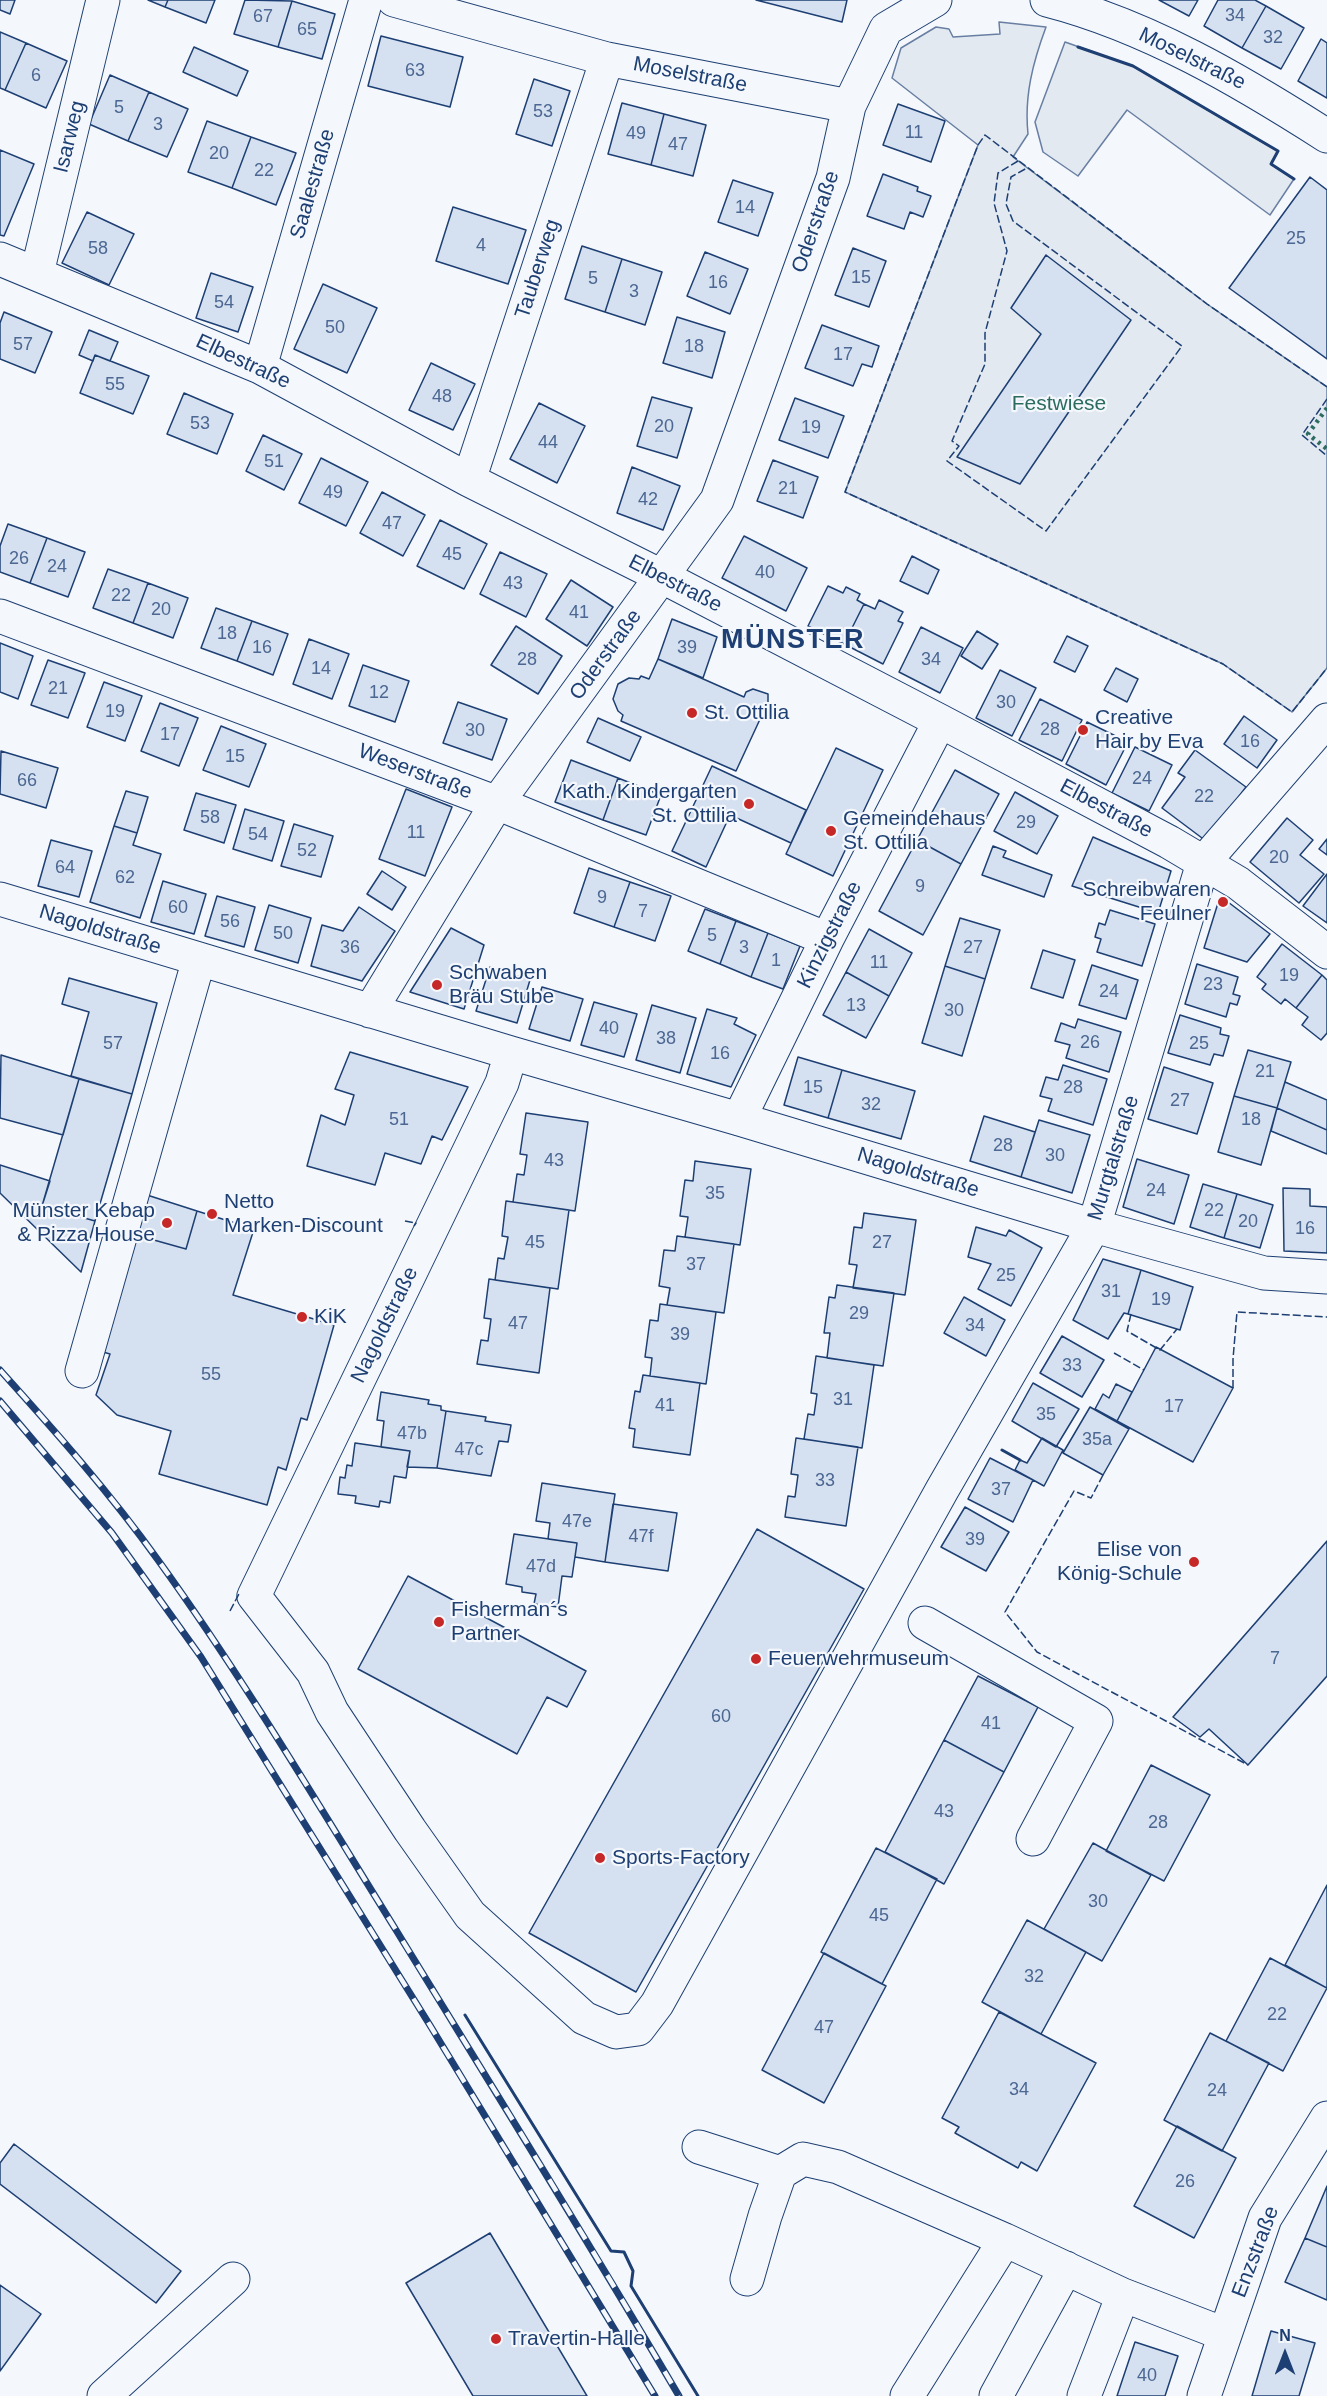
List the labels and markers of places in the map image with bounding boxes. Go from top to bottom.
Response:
place label: St. Ottilia [704,700,789,726]
place label: Creative Hair by Eva [1095,705,1204,755]
marker: St. Ottilia [685,706,699,720]
marker: Creative Hair by Eva [1076,723,1090,737]
place label: Kath. Kindergarten St. Ottilia [562,779,737,829]
marker: Kath. Kindergarten St. Ottilia [742,797,756,811]
place label: Gemeindehaus St. Ottilia [843,806,985,856]
marker: Gemeindehaus St. Ottilia [824,824,838,838]
place label: Schreibwaren Feulner [1083,877,1211,927]
marker: Schreibwaren Feulner [1216,895,1230,909]
place label: Schwaben Bräu Stube [449,960,554,1010]
marker: Schwaben Bräu Stube [430,978,444,992]
place label: Netto Marken-Discount [224,1189,383,1239]
place label: Münster Kebap & Pizza House [13,1198,155,1248]
marker: Netto Marken-Discount [205,1207,219,1221]
marker: Münster Kebap & Pizza House [160,1216,174,1230]
place label: KiK [314,1304,347,1330]
marker: KiK [295,1310,309,1324]
place label: Elise von König-Schule [1057,1537,1182,1587]
marker: Elise von König-Schule [1187,1555,1201,1569]
place label: Fisherman´s Partner [451,1597,568,1647]
marker: Fisherman´s Partner [432,1615,446,1629]
place label: Feuerwehrmuseum [768,1646,949,1672]
marker: Feuerwehrmuseum [749,1652,763,1666]
place label: Sports-Factory [612,1845,750,1871]
marker: Sports-Factory [593,1851,607,1865]
place label: Travertin-Halle [508,2326,645,2352]
marker: Travertin-Halle [489,2332,503,2346]

